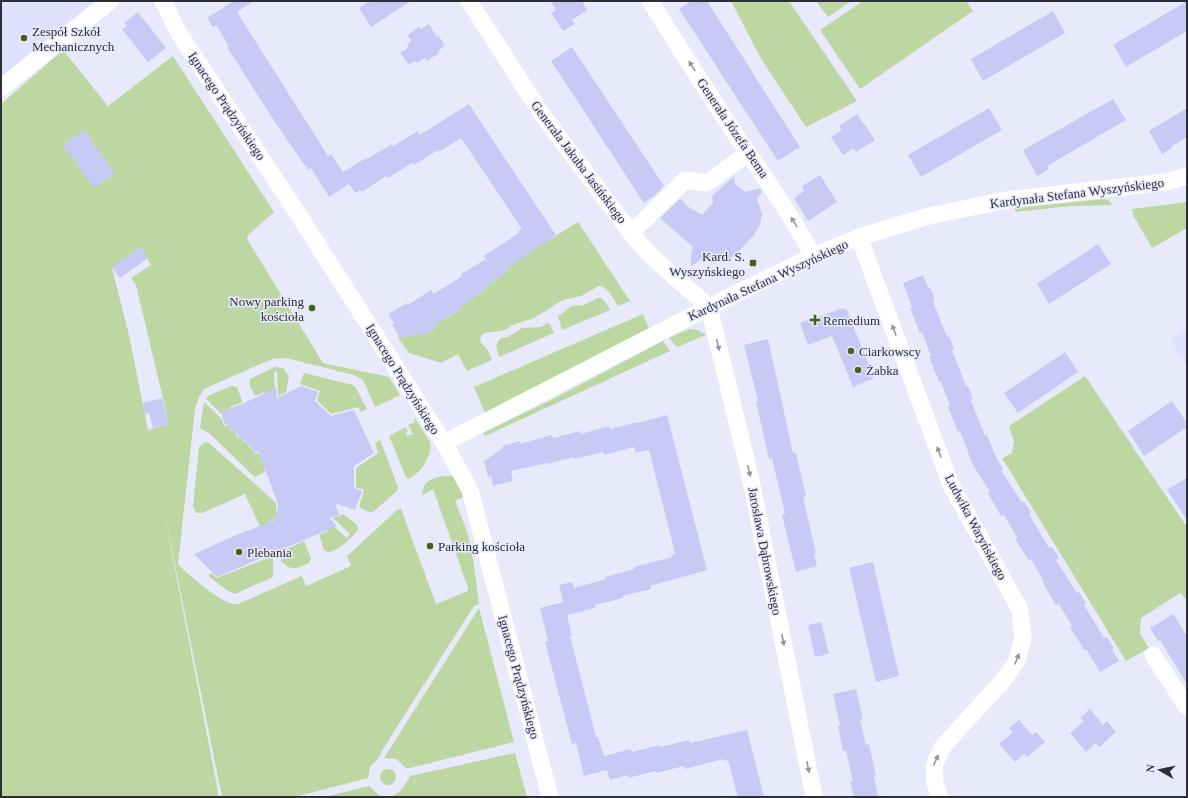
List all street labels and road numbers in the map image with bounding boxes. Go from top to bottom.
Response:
street label: Ignacego Prądzyńskiego [185,49,269,163]
street label: Generała Józefa Bema [694,75,772,181]
street label: Generała Jakuba Jasińskiego [528,98,630,226]
street label: Kardynała Stefana Wyszyńskiego [989,175,1165,211]
street label: Kardynała Stefana Wyszyńskiego [685,236,851,324]
street label: Ignacego Prądzyńskiego [363,321,443,437]
street label: Ludwika Waryńskiego [942,472,1010,582]
street label: Jarosława Dąbrowskiego [745,486,785,616]
street label: Ignacego Prądzyńskiego [495,614,543,740]

